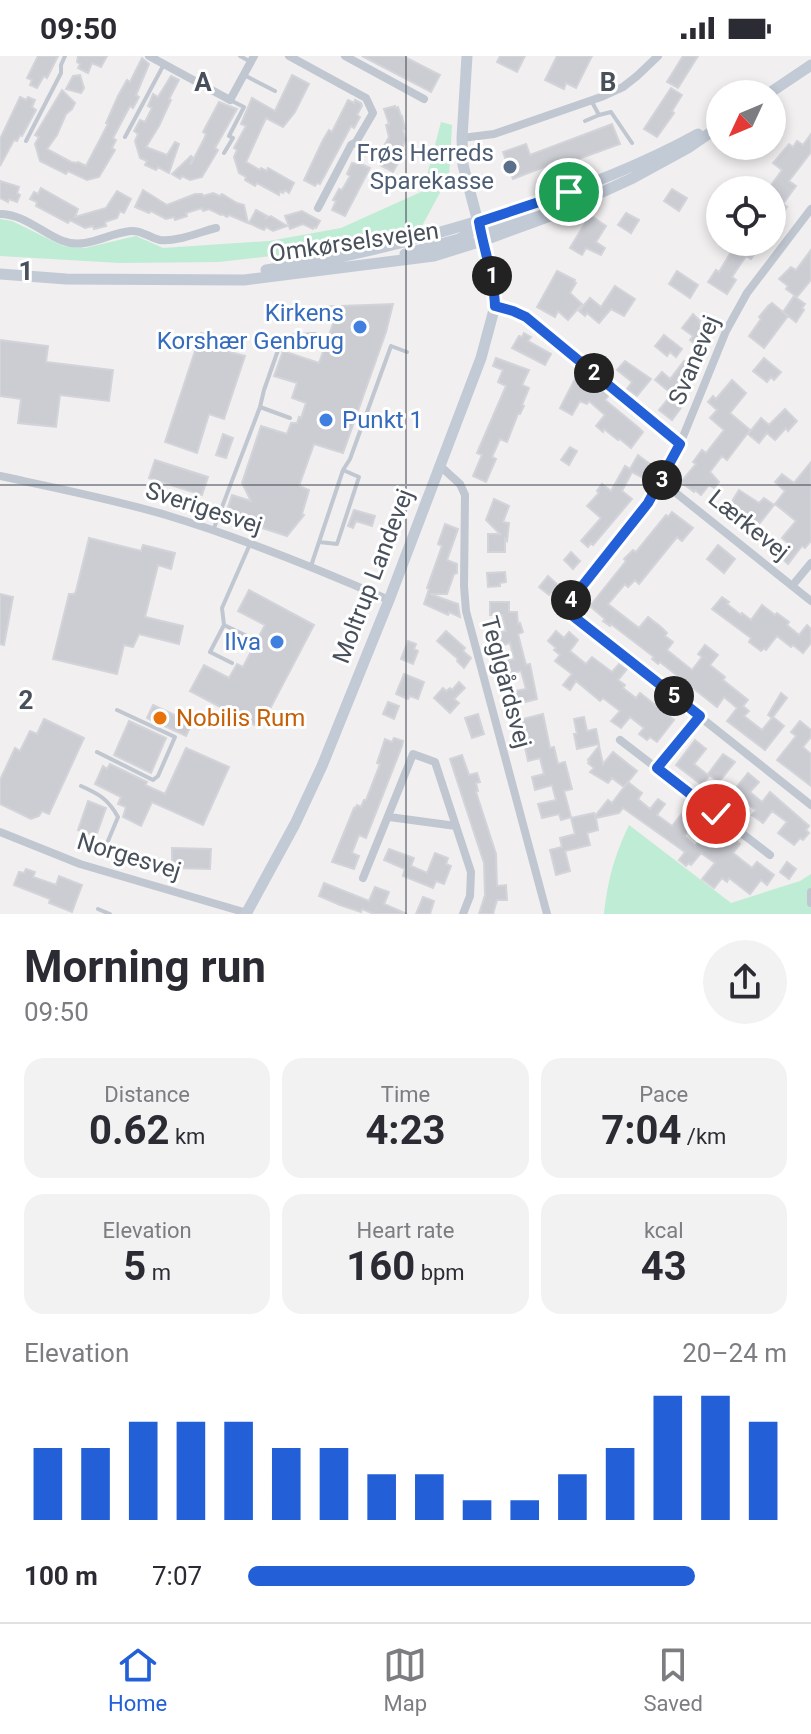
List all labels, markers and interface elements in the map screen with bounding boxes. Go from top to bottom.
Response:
text: 09:50 [40,11,117,46]
text: A [194,67,212,97]
text: B [600,67,616,97]
north arrow [706,80,786,160]
map controls [706,80,786,256]
place label: Frøs Herreds Sparekasse [356,139,494,195]
marker: Frøs Herreds Sparekasse [501,158,519,176]
pin [535,158,603,226]
icon: arrive [547,170,591,214]
button: locate [706,176,786,256]
street label: Omkørselsvejen [268,216,440,268]
text: 1 [19,256,33,286]
pin: 1 [472,256,512,296]
text: 1 [486,263,498,288]
place label: Kirkens Korshær Genbrug [157,299,344,355]
street label: Svanevej [663,311,725,409]
marker: Kirkens Korshær Genbrug [351,318,369,336]
pin: 2 [574,353,614,393]
text: 2 [588,360,600,385]
place label: Punkt 1 [342,406,423,434]
marker: Punkt 1 [317,411,335,429]
pin: 3 [642,460,682,500]
text: 3 [656,467,668,492]
street label: Sverigesvej [142,476,266,540]
street label: Lærkevej [703,484,795,566]
street label: Moltrup Landevej [327,485,419,667]
pin: 4 [551,580,591,620]
text: 4 [565,587,577,612]
street label: Teglgårdsvej [475,613,537,751]
place label: Ilva [224,628,261,656]
marker: Ilva [268,633,286,651]
pin: 5 [654,676,694,716]
text: 5 [668,683,680,708]
text: 2 [19,685,33,715]
place label: Nobilis Rum [176,704,305,732]
marker: Nobilis Rum [151,709,169,727]
pin [682,780,750,848]
icon: check [694,792,738,836]
street label: Norgesvej [74,827,184,885]
button: share [703,940,787,1024]
text: Morning run [24,941,266,993]
text: 09:50 [24,997,89,1027]
text: Distance [104,1082,190,1107]
text: Time [381,1082,430,1107]
text: Pace [639,1082,688,1107]
text: 0.62 [89,1107,169,1154]
text: 4:23 [365,1107,446,1154]
text: 7:04 [601,1107,681,1154]
text: km [169,1124,205,1149]
text: /km [681,1124,726,1149]
text: Elevation [103,1218,192,1243]
text: Heart rate [357,1218,454,1243]
text: kcal [644,1218,684,1243]
text: 5 [123,1243,146,1290]
text: 160 [346,1243,415,1290]
text: 43 [641,1243,687,1290]
text: m [146,1260,171,1285]
text: bpm [415,1260,465,1285]
text: Elevation [24,1338,129,1368]
text: 20–24 m [682,1338,787,1368]
text: 100 m [24,1561,98,1591]
text: 7:07 [152,1561,202,1591]
tab: Home [108,1643,167,1716]
tab: Map [383,1643,427,1716]
tab: Saved [643,1643,703,1716]

